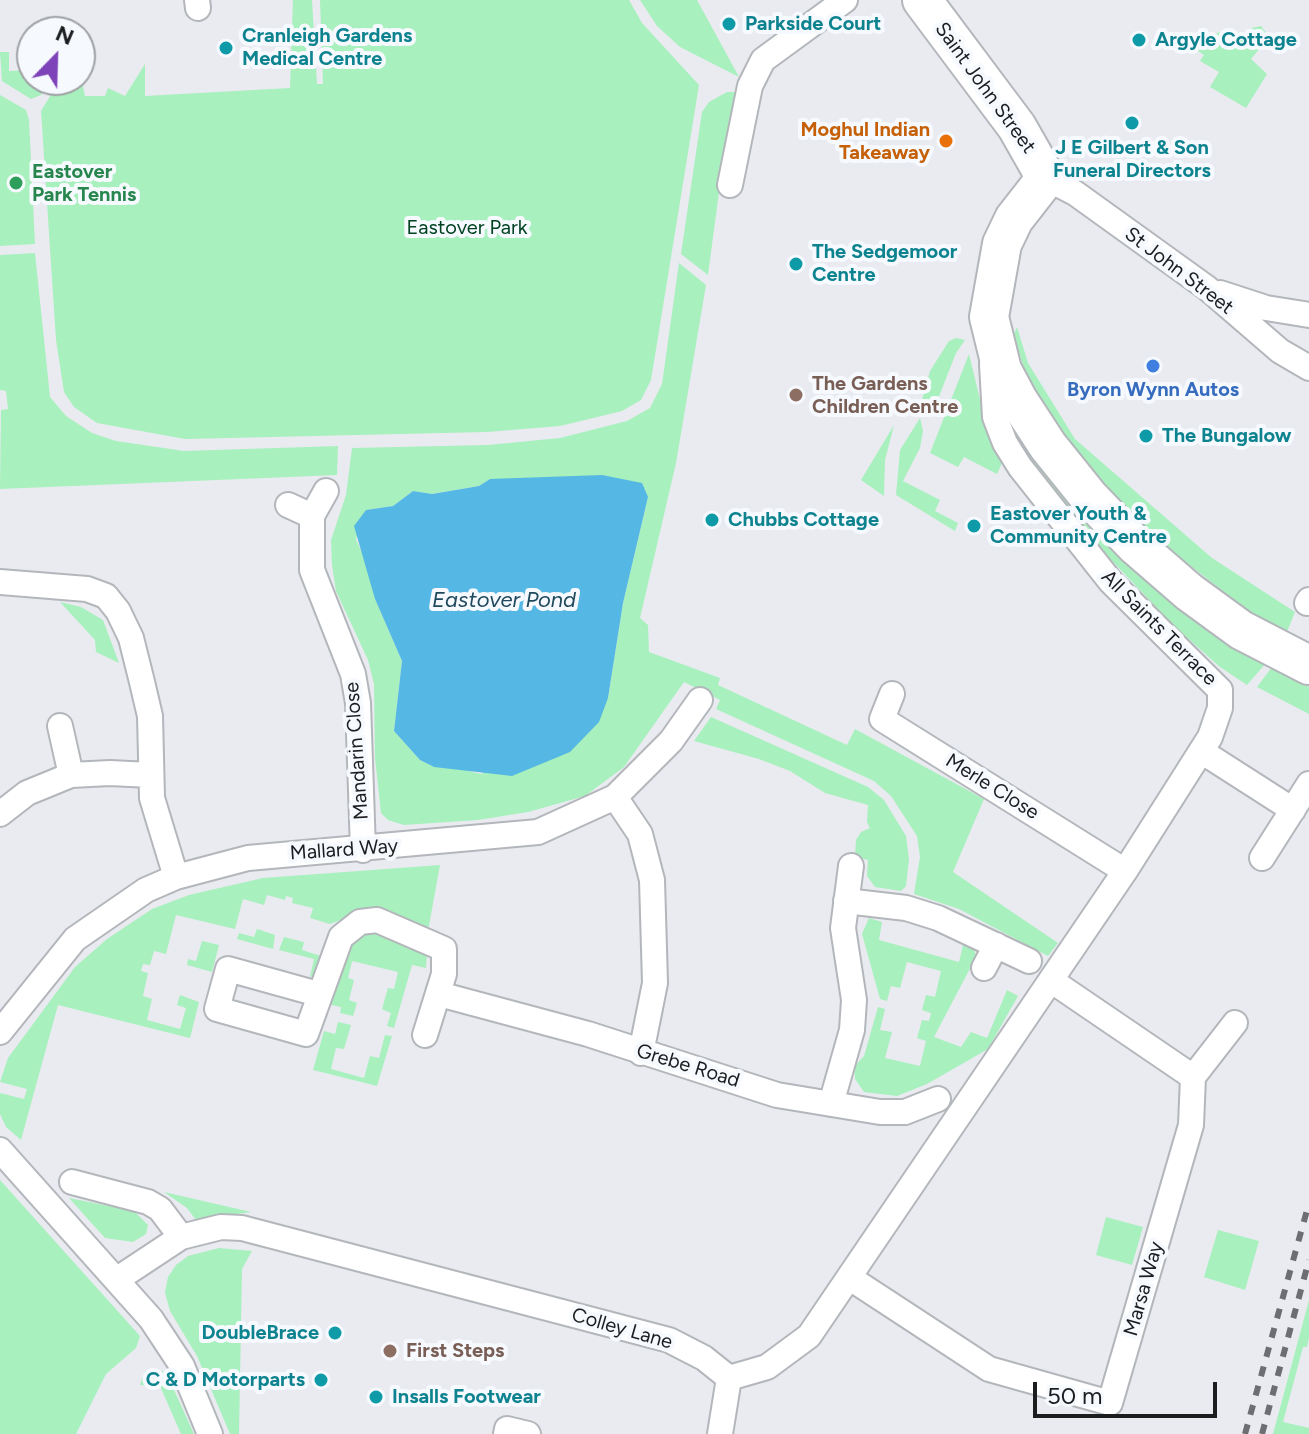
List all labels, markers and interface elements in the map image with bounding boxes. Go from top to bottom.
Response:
place label: Parkside Court [745,12,881,36]
marker: Parkside Court [720,15,738,33]
north arrow [16,16,96,96]
street label: Saint John Street [929,18,1041,158]
text: N [52,20,78,51]
place label: Cranleigh Gardens Medical Centre [242,24,412,71]
place label: Argyle Cottage [1155,28,1297,52]
marker: Argyle Cottage [1130,31,1148,49]
marker: Cranleigh Gardens Medical Centre [217,39,235,57]
marker: J E Gilbert & Son Funeral Directors [1123,114,1141,132]
place label: Moghul Indian Takeaway [800,118,930,165]
marker: Moghul Indian Takeaway [937,132,955,150]
place label: J E Gilbert & Son Funeral Directors [1053,136,1211,183]
place label: Eastover Park Tennis [32,160,136,207]
marker: Eastover Park Tennis [7,174,25,192]
park label: Eastover Park [406,216,528,240]
street label: St John Street [1120,222,1238,320]
place label: The Sedgemoor Centre [812,240,957,287]
marker: The Sedgemoor Centre [787,255,805,273]
marker: Byron Wynn Autos [1144,357,1162,375]
place label: The Gardens Children Centre [812,372,958,419]
place label: Byron Wynn Autos [1067,378,1239,402]
marker: The Gardens Children Centre [787,386,805,404]
place label: The Bungalow [1162,424,1291,448]
marker: The Bungalow [1137,427,1155,445]
place label: Eastover Youth & Community Centre [990,502,1167,549]
place label: Chubbs Cottage [728,508,879,532]
marker: Chubbs Cottage [703,511,721,529]
marker: Eastover Youth & Community Centre [965,517,983,535]
street label: All Saints Terrace [1096,565,1222,691]
water label: Eastover Pond [432,588,576,614]
street label: Mandarin Close [340,681,374,821]
street label: Merle Close [941,749,1043,825]
street label: Mallard Way [289,834,399,866]
street label: Grebe Road [634,1039,742,1093]
street label: Marsa Way [1119,1239,1169,1339]
street label: Colley Lane [569,1303,675,1355]
place label: DoubleBrace [202,1321,319,1345]
marker: DoubleBrace [326,1324,344,1342]
place label: First Steps [406,1339,504,1363]
marker: First Steps [381,1342,399,1360]
scale bar [1037,1366,1221,1416]
place label: C & D Motorparts [146,1368,305,1392]
marker: C & D Motorparts [312,1371,330,1389]
text: 50 m [1047,1381,1103,1410]
place label: Insalls Footwear [392,1385,541,1409]
marker: Insalls Footwear [367,1388,385,1406]

